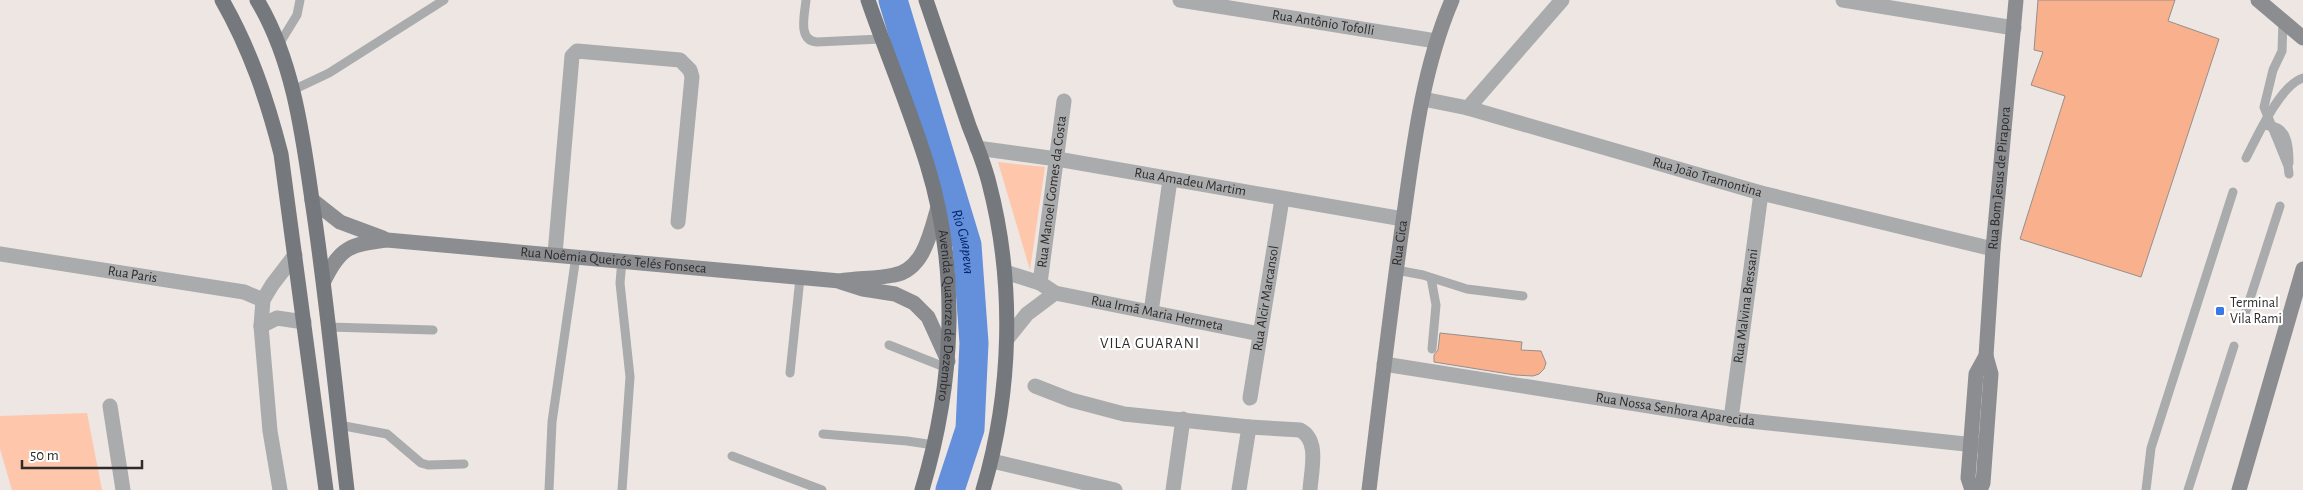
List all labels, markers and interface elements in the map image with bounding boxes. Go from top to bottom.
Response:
street label: Rua Antônio Tofolli [1271,8,1375,38]
street label: Rua Bom Jesus de Pirapora [1986,105,2013,250]
street label: Rua Manoel Gomes da Costa [1035,114,1069,269]
street label: Rua João Tramontina [1651,155,1764,200]
street label: Rua Amadeu Martim [1133,166,1247,199]
water label: Rio Guapeva [949,207,977,275]
street label: Rua Cica [1390,219,1410,267]
street label: Avenida Quatorze de Dezembro [935,229,956,403]
street label: Rua Alcir Marcansol [1251,244,1281,352]
street label: Rua Noêmia Queirós Telés Fonseca [520,245,708,276]
street label: Rua Malvina Bressani [1731,248,1761,364]
street label: Rua Paris [107,264,158,285]
street label: Rua Irmã Maria Hermeta [1090,293,1225,334]
place label: Terminal Vila Rami [2230,296,2282,326]
marker: Terminal Vila Rami [2214,305,2226,317]
district label: VILA GUARANI [1100,336,1200,351]
street label: Rua Nossa Senhora Aparecida [1595,391,1756,429]
scale bar [22,438,142,470]
text: 50 m [30,448,59,463]

